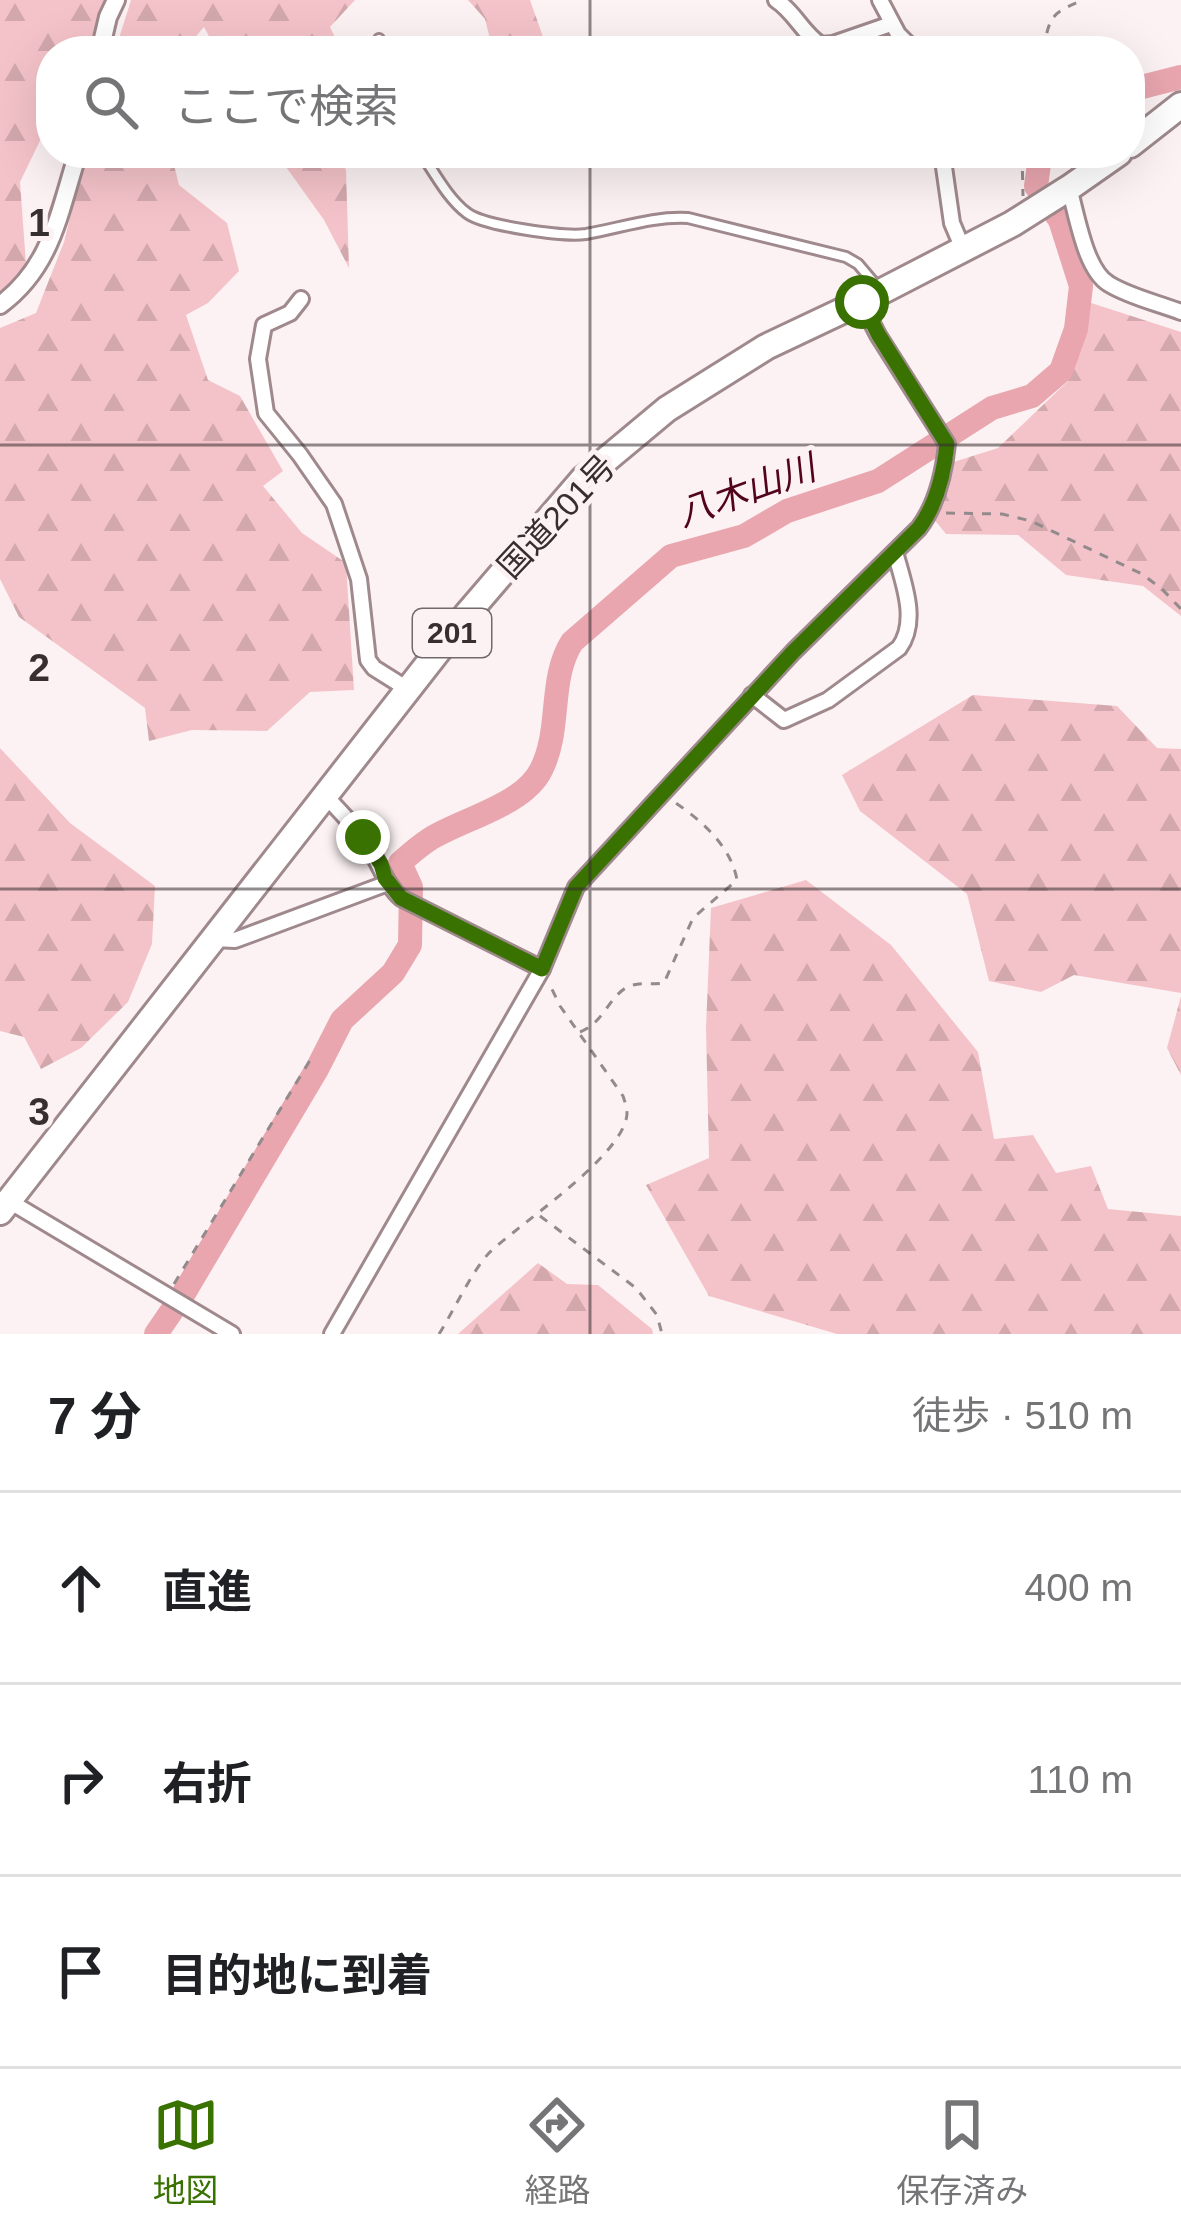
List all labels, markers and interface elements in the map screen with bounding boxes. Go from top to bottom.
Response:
search box [36,36,1145,168]
icon: search [78,69,144,135]
text: ここで検索 [174,81,399,132]
text: 1 [28,201,50,244]
route start [835,275,889,329]
water label: 八木山川 [671,445,825,534]
street label: 国道201号 [490,447,622,585]
road number: 201 [413,609,491,657]
text: 2 [28,646,50,689]
route end [336,810,390,864]
text: 3 [28,1090,50,1133]
text: 7 分 [48,1388,142,1445]
text: 徒歩 · 510 m [912,1394,1133,1437]
icon: ahead [48,1555,114,1621]
text: 直進 [162,1566,252,1617]
text: 400 m [1025,1566,1133,1609]
icon: right [48,1747,114,1813]
text: 右折 [162,1758,252,1809]
text: 110 m [1028,1758,1133,1801]
icon: arrive [48,1939,114,2005]
text: 目的地に到着 [162,1950,432,2001]
tab: 地図 [153,2092,219,2212]
tab: 経路 [524,2092,590,2212]
tab: 保存済み [896,2092,1028,2212]

